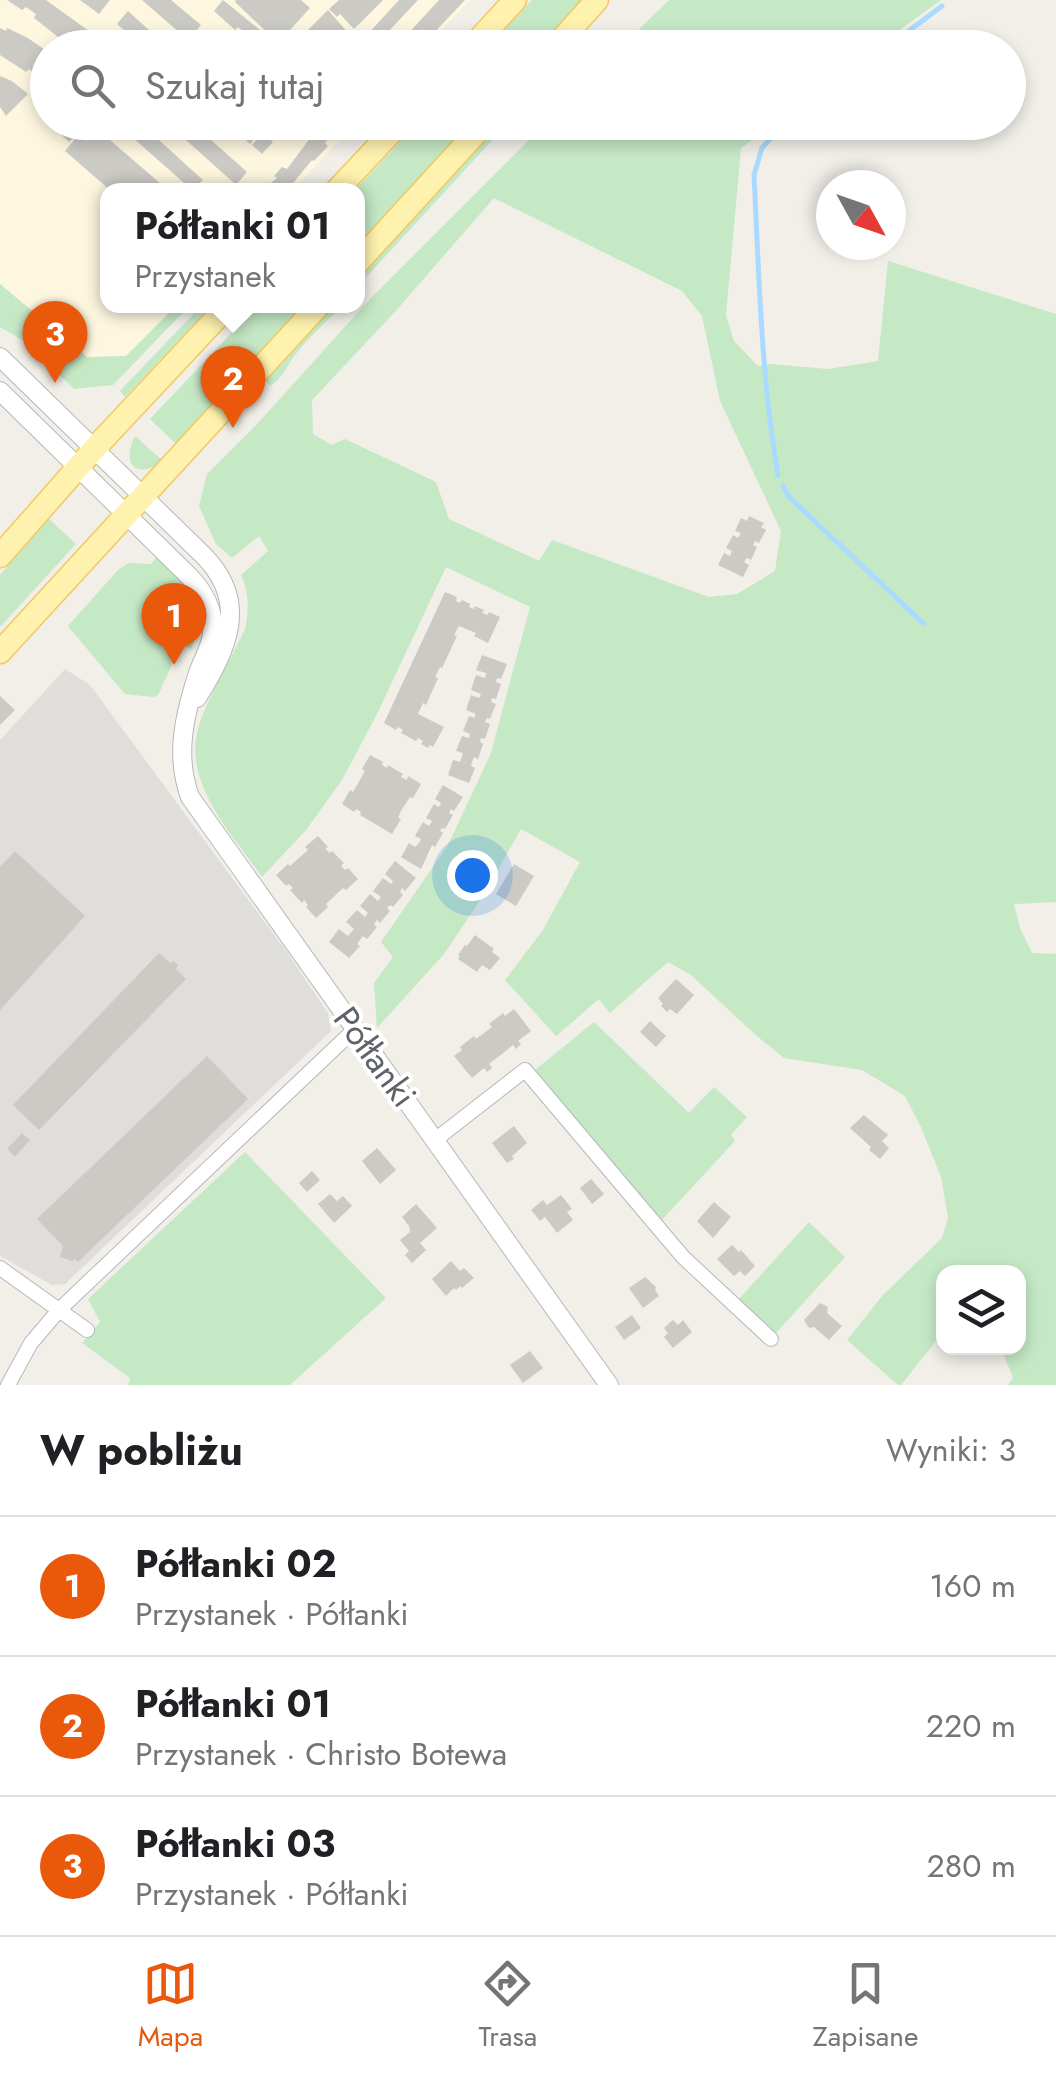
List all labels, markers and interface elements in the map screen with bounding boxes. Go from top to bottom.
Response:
search box [30,30,1026,140]
icon: search [65,58,120,113]
text: Szukaj tutaj [145,58,325,113]
north arrow [816,170,906,260]
popup [100,183,365,313]
text: Półłanki 01 [134,198,331,253]
text: Przystanek [134,253,276,299]
pin: 3 [22,300,88,383]
pin: 2 [200,346,266,428]
pin: 1 [142,582,206,665]
your location [447,850,498,901]
street label: Półłanki [322,997,428,1117]
map controls [936,1265,1026,1355]
button: layers [936,1265,1026,1355]
text: W pobliżu [40,1420,243,1481]
text: Wyniki: 3 [886,1427,1016,1473]
text: Półłanki 02 [135,1536,337,1591]
text: 1 [64,1563,81,1609]
text: 160 m [929,1563,1016,1609]
text: Przystanek · Półłanki [135,1591,409,1637]
text: Półłanki 01 [135,1676,331,1731]
text: 2 [62,1703,83,1749]
text: 220 m [926,1703,1016,1749]
text: Przystanek · Christo Botewa [135,1731,507,1777]
text: Półłanki 03 [135,1816,335,1871]
text: 3 [63,1843,82,1889]
text: 280 m [927,1843,1016,1889]
text: Przystanek · Półłanki [135,1871,409,1917]
tab: Mapa [138,1956,203,2057]
tab: Trasa [479,1956,537,2057]
tab: Zapisane [812,1956,918,2057]

